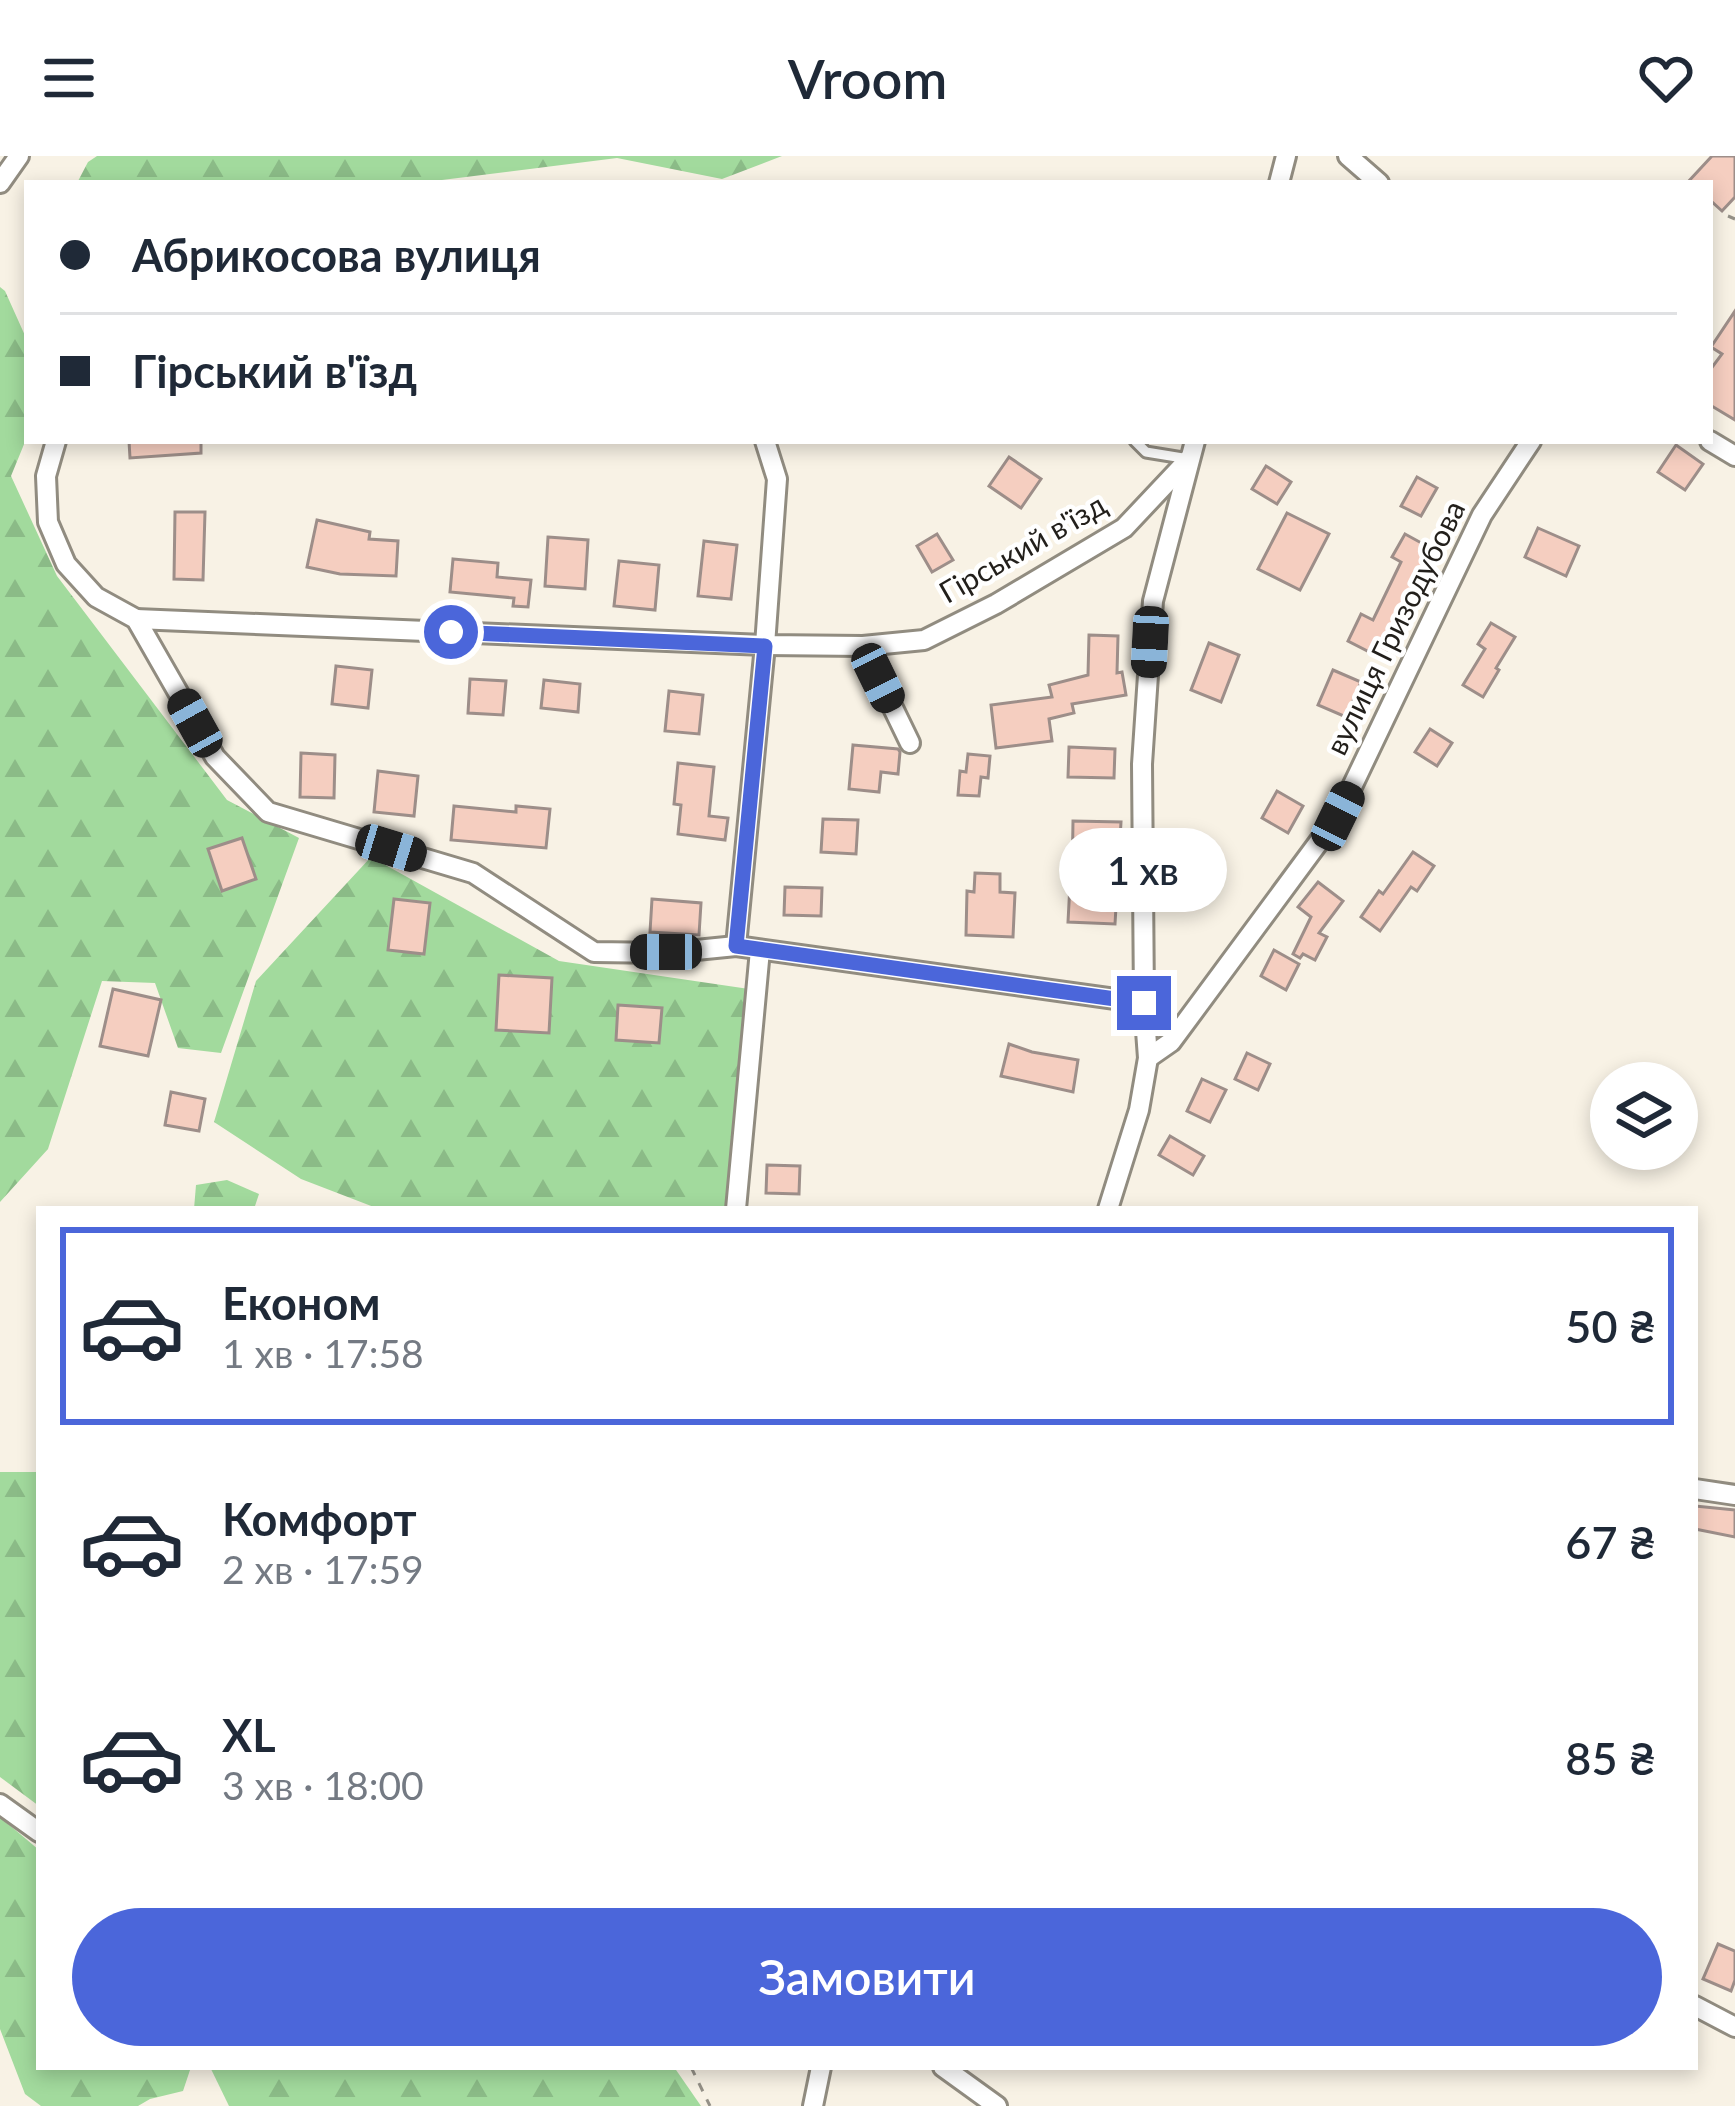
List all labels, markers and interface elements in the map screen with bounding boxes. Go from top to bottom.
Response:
icon: menu [36,45,102,111]
icon: heart [1633,45,1699,111]
text: Vroom [788,46,947,111]
text: Абрикосова вулиця [132,228,541,282]
text: Гірський в'їзд [132,344,417,398]
street label: Гірський в'їзд [932,485,1112,609]
street label: вулиця Гризодубова [1317,494,1471,760]
route start [424,605,478,659]
car [1130,605,1170,679]
car [846,638,910,718]
car [162,683,228,763]
car [1306,776,1370,856]
car [351,820,431,876]
callout: 1 хв [1060,829,1228,913]
text: 1 хв [1107,847,1179,893]
car [630,934,702,970]
route end [1117,976,1171,1030]
map controls [1590,1062,1698,1170]
button: layers [1590,1062,1698,1170]
icon: car [78,1272,186,1380]
text: Економ [222,1276,381,1330]
text: 50 ₴ [1565,1299,1656,1353]
text: 1 хв · 17:58 [222,1330,424,1376]
icon: car [78,1488,186,1596]
text: Комфорт [222,1492,417,1546]
text: 67 ₴ [1565,1515,1656,1569]
text: 2 хв · 17:59 [222,1546,424,1592]
icon: car [78,1704,186,1812]
text: XL [222,1708,276,1762]
text: 85 ₴ [1565,1731,1656,1785]
text: 3 хв · 18:00 [222,1762,424,1808]
button: Замовити [72,1908,1662,2046]

